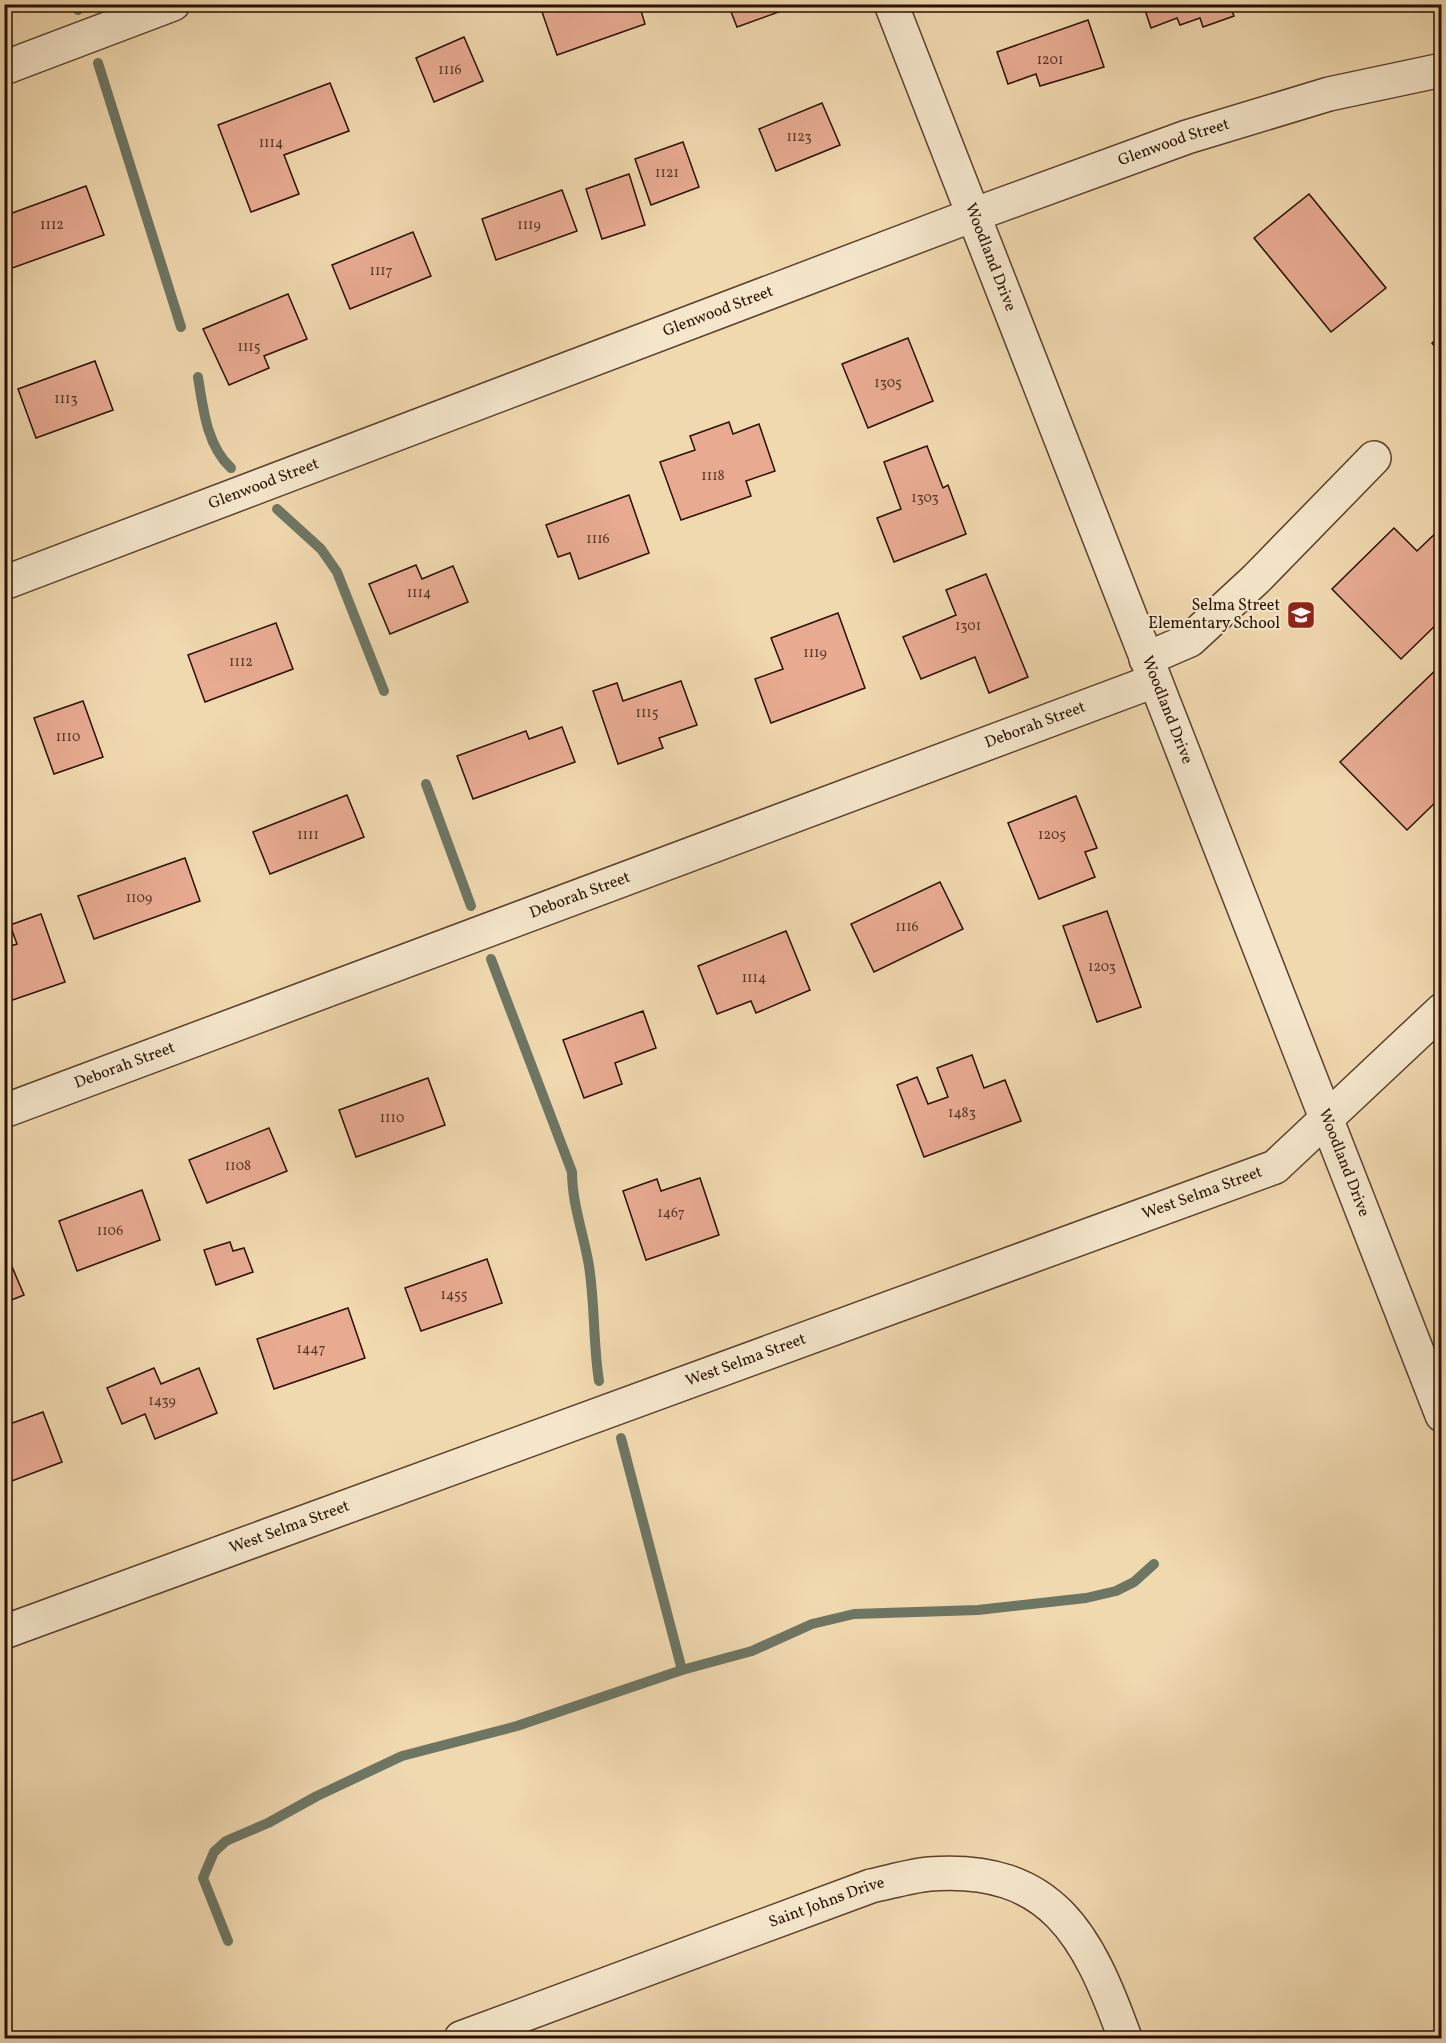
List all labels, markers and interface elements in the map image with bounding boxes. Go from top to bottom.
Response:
house number: 1201 [1037,51,1063,70]
house number: 1116 [438,61,462,80]
street label: Glenwood Street [1115,114,1233,172]
house number: 1123 [786,128,812,147]
house number: 1114 [259,134,283,153]
house number: 1121 [655,164,679,183]
street label: Woodland Drive [959,200,1021,315]
house number: 1112 [40,216,64,235]
house number: 1119 [517,216,541,235]
house number: 1117 [369,262,393,281]
street label: Glenwood Street [660,281,777,343]
house number: 1115 [237,338,261,357]
house number: 1305 [874,374,902,393]
house number: 1113 [54,390,78,409]
street label: Glenwood Street [206,453,323,515]
house number: 1118 [701,467,725,486]
house number: 1303 [911,489,939,508]
house number: 1116 [586,530,610,549]
house number: 1114 [407,584,431,603]
place label: Selma Street Elementary School [1148,595,1280,635]
school or university icon: Selma Street Elementary School [1285,599,1317,631]
house number: 1301 [955,617,981,636]
house number: 1119 [803,644,827,663]
house number: 1112 [229,653,253,672]
street label: Woodland Drive [1136,653,1198,767]
street label: Deborah Street [982,696,1089,754]
house number: 1115 [635,704,659,723]
house number: 1110 [56,728,80,747]
house number: 1111 [297,826,319,845]
house number: 1205 [1038,826,1066,845]
street label: Deborah Street [527,867,634,924]
house number: 1109 [126,889,152,908]
house number: 1116 [895,918,919,937]
house number: 1203 [1088,958,1116,977]
house number: 1114 [742,969,766,988]
street label: Deborah Street [71,1037,179,1095]
house number: 1483 [948,1104,976,1123]
street label: Woodland Drive [1312,1105,1375,1220]
house number: 1110 [380,1109,404,1128]
house number: 1108 [225,1157,251,1176]
street label: West Selma Street [1139,1161,1266,1226]
house number: 1467 [657,1204,685,1223]
house number: 1106 [97,1222,123,1241]
house number: 1455 [441,1286,467,1305]
street label: West Selma Street [683,1328,810,1393]
house number: 1447 [297,1340,326,1359]
house number: 1439 [148,1392,176,1411]
street label: West Selma Street [226,1495,353,1560]
street label: Saint Johns Drive [766,1872,887,1934]

